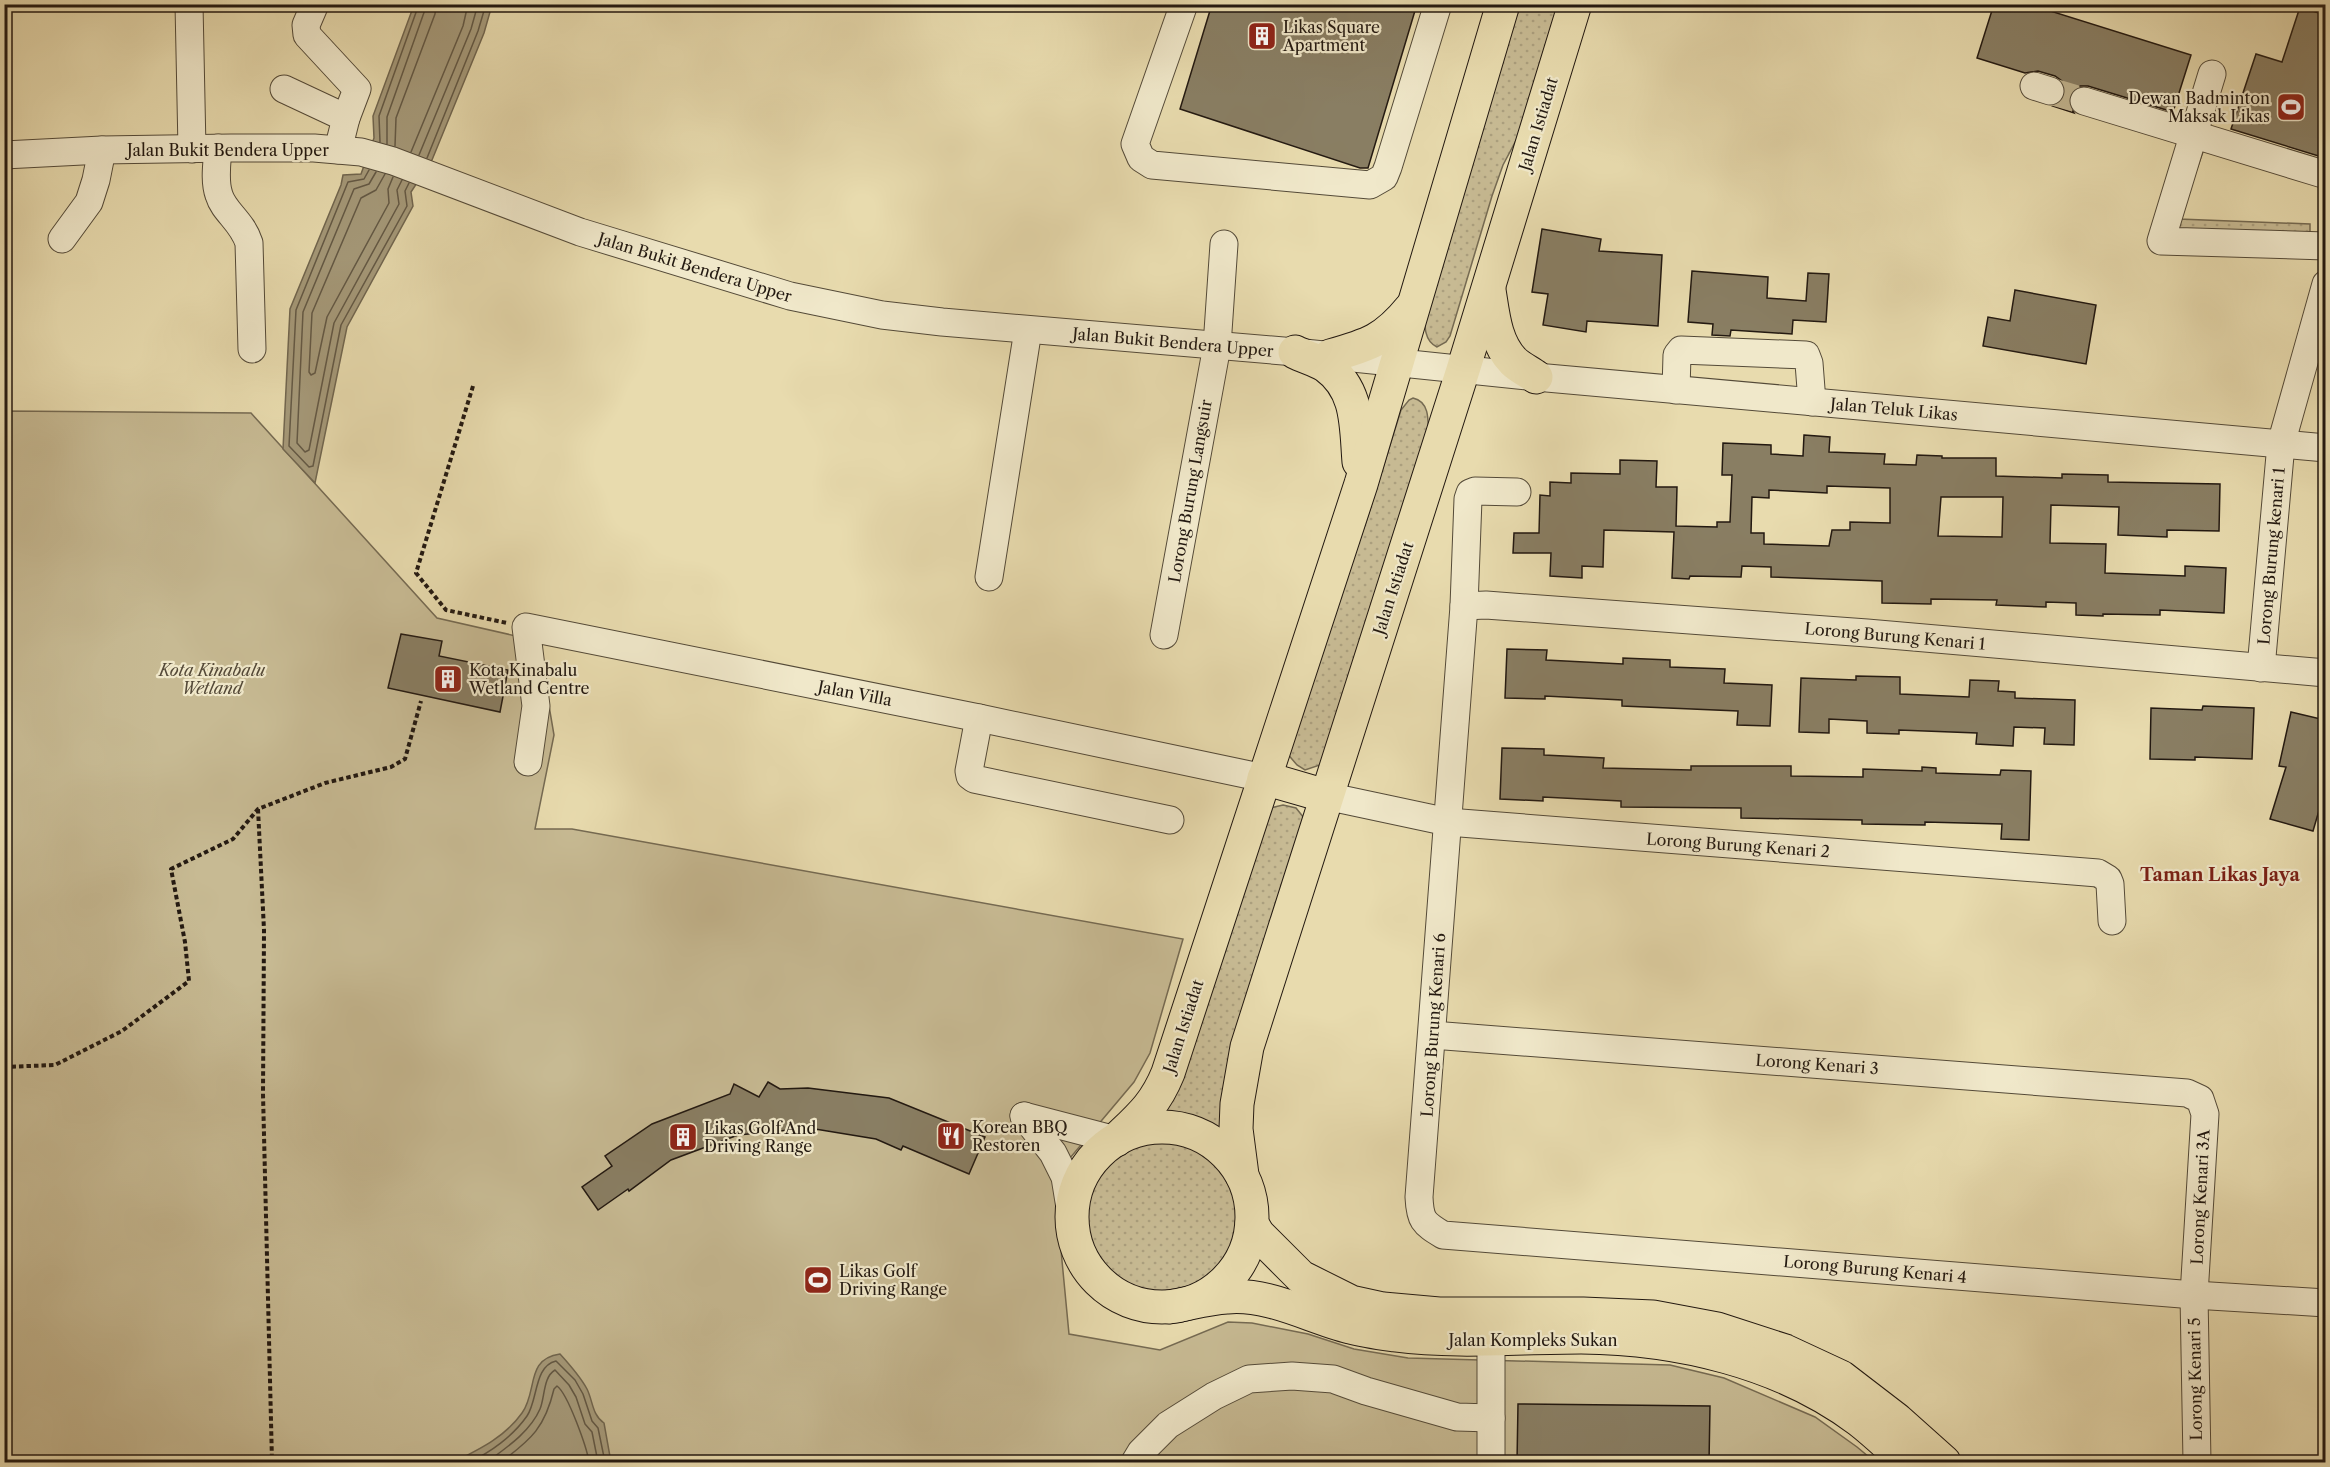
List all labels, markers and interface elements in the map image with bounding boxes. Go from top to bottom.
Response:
place label: Likas Square Apartment [1282,17,1380,55]
building icon: Likas Square Apartment [1246,20,1278,52]
street label: Jalan Istiadat [1513,74,1562,176]
place label: Dewan Badminton Maksak Likas [2128,88,2270,126]
sports icon: Dewan Badminton Maksak Likas [2275,91,2307,123]
street label: Jalan Bukit Bendera Upper [124,140,329,160]
street label: Jalan Bukit Bendera Upper [593,227,795,306]
street label: Jalan Bukit Bendera Upper [1069,323,1275,361]
street label: Jalan Teluk Likas [1826,393,1959,425]
street label: Lorong Burung Langsuir [1164,398,1216,584]
street label: Lorong Burung kenari 1 [2253,466,2289,646]
street label: Jalan Istiadat [1368,538,1418,640]
street label: Lorong Burung Kenari 1 [1804,618,1987,654]
park label: Kota Kinabalu Wetland [157,660,266,698]
place label: Kota Kinabalu Wetland Centre [468,660,589,698]
building icon: Kota Kinabalu Wetland Centre [432,663,464,695]
street label: Jalan Villa [813,675,894,710]
street label: Lorong Burung Kenari 2 [1645,829,1831,861]
district label: Taman Likas Jaya [2140,864,2301,886]
street label: Lorong Burung Kenari 6 [1417,932,1449,1118]
street label: Jalan Istiadat [1158,976,1208,1078]
street label: Lorong Kenari 3 [1755,1050,1879,1078]
place label: Korean BBQ Restoren [972,1117,1068,1155]
place label: Likas Golf And Driving Range [704,1118,817,1156]
restaurant icon: Korean BBQ Restoren [935,1120,967,1152]
building icon: Likas Golf And Driving Range [667,1121,699,1153]
street label: Lorong Kenari 3A [2186,1128,2214,1265]
street label: Lorong Burung Kenari 4 [1782,1251,1968,1287]
place label: Likas Golf Driving Range [839,1261,947,1299]
sports icon: Likas Golf Driving Range [802,1264,834,1296]
street label: Lorong Kenari 5 [2184,1317,2206,1441]
street label: Jalan Kompleks Sukan [1446,1330,1617,1350]

